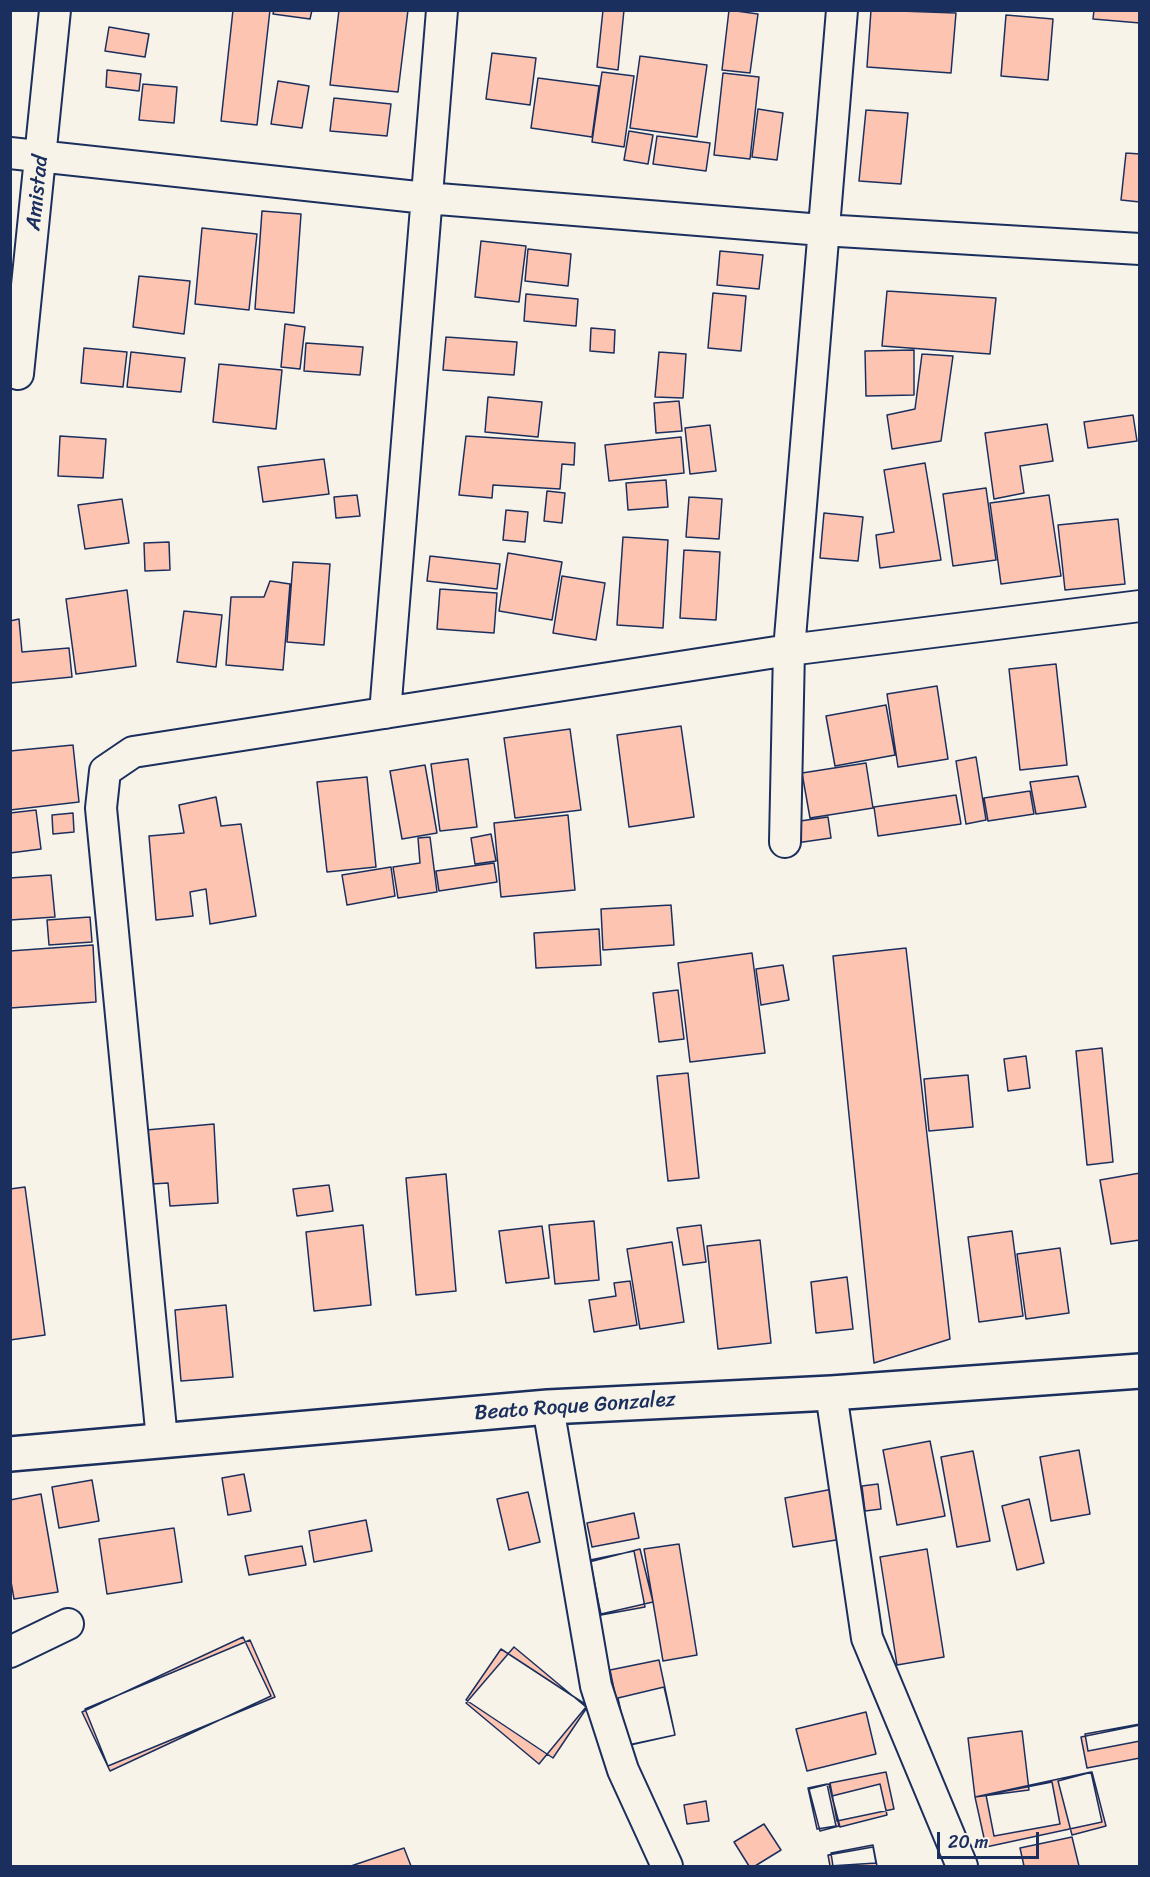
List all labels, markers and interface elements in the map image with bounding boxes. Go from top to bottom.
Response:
street label: Amistad [22,154,54,232]
street label: Beato Roque Gonzalez [473,1387,677,1427]
scale bar [940,1820,1042,1858]
text: 20 m [948,1826,988,1858]

